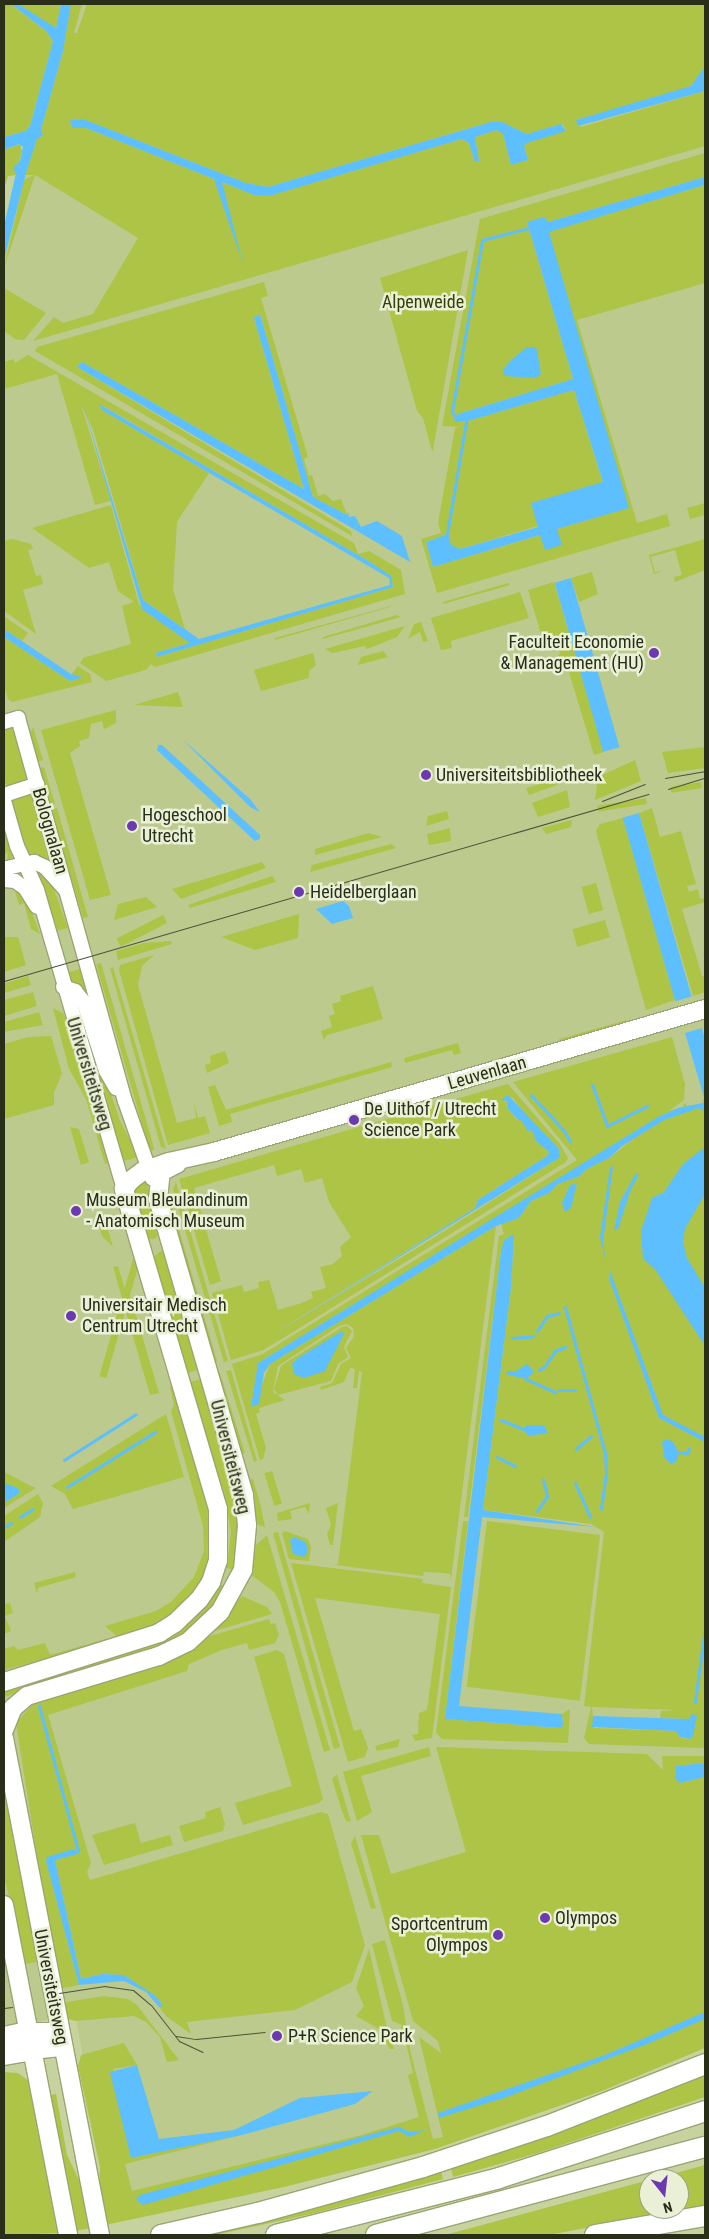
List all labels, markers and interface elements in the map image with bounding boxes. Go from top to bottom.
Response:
park label: Alpenweide [382,291,464,313]
place label: Faculteit Economie & Management (HU) [500,632,644,674]
marker: Faculteit Economie & Management (HU) [648,647,660,659]
place label: Universiteitsbibliotheek [436,764,602,786]
marker: Universiteitsbibliotheek [420,769,432,781]
street label: Bolognalaan [27,786,73,876]
place label: Hogeschool Utrecht [142,805,227,848]
marker: Hogeschool Utrecht [126,820,138,832]
place label: Heidelberglaan [310,881,417,903]
marker: Heidelberglaan [292,885,306,899]
street label: Universiteitsweg [62,1015,116,1133]
street label: Leuvenlaan [445,1052,529,1094]
place label: De Uithof / Utrecht Science Park [364,1099,496,1142]
marker: De Uithof / Utrecht Science Park [348,1114,360,1126]
place label: Museum Bleulandinum - Anatomisch Museum [86,1190,248,1232]
marker: Museum Bleulandinum - Anatomisch Museum [70,1205,82,1217]
place label: Universitair Medisch Centrum Utrecht [82,1295,227,1338]
marker: Universitair Medisch Centrum Utrecht [64,1309,78,1323]
street label: Universiteitsweg [205,1398,255,1516]
place label: Olympos [555,1907,617,1929]
marker: Olympos [539,1912,551,1924]
place label: Sportcentrum Olympos [391,1914,488,1956]
street label: Universiteitsweg [29,1927,73,2047]
marker: Sportcentrum Olympos [492,1929,504,1941]
place label: P+R Science Park [288,2025,413,2047]
marker: P+R Science Park [270,2029,284,2043]
north arrow [639,2169,689,2219]
text: N [662,2199,674,2216]

